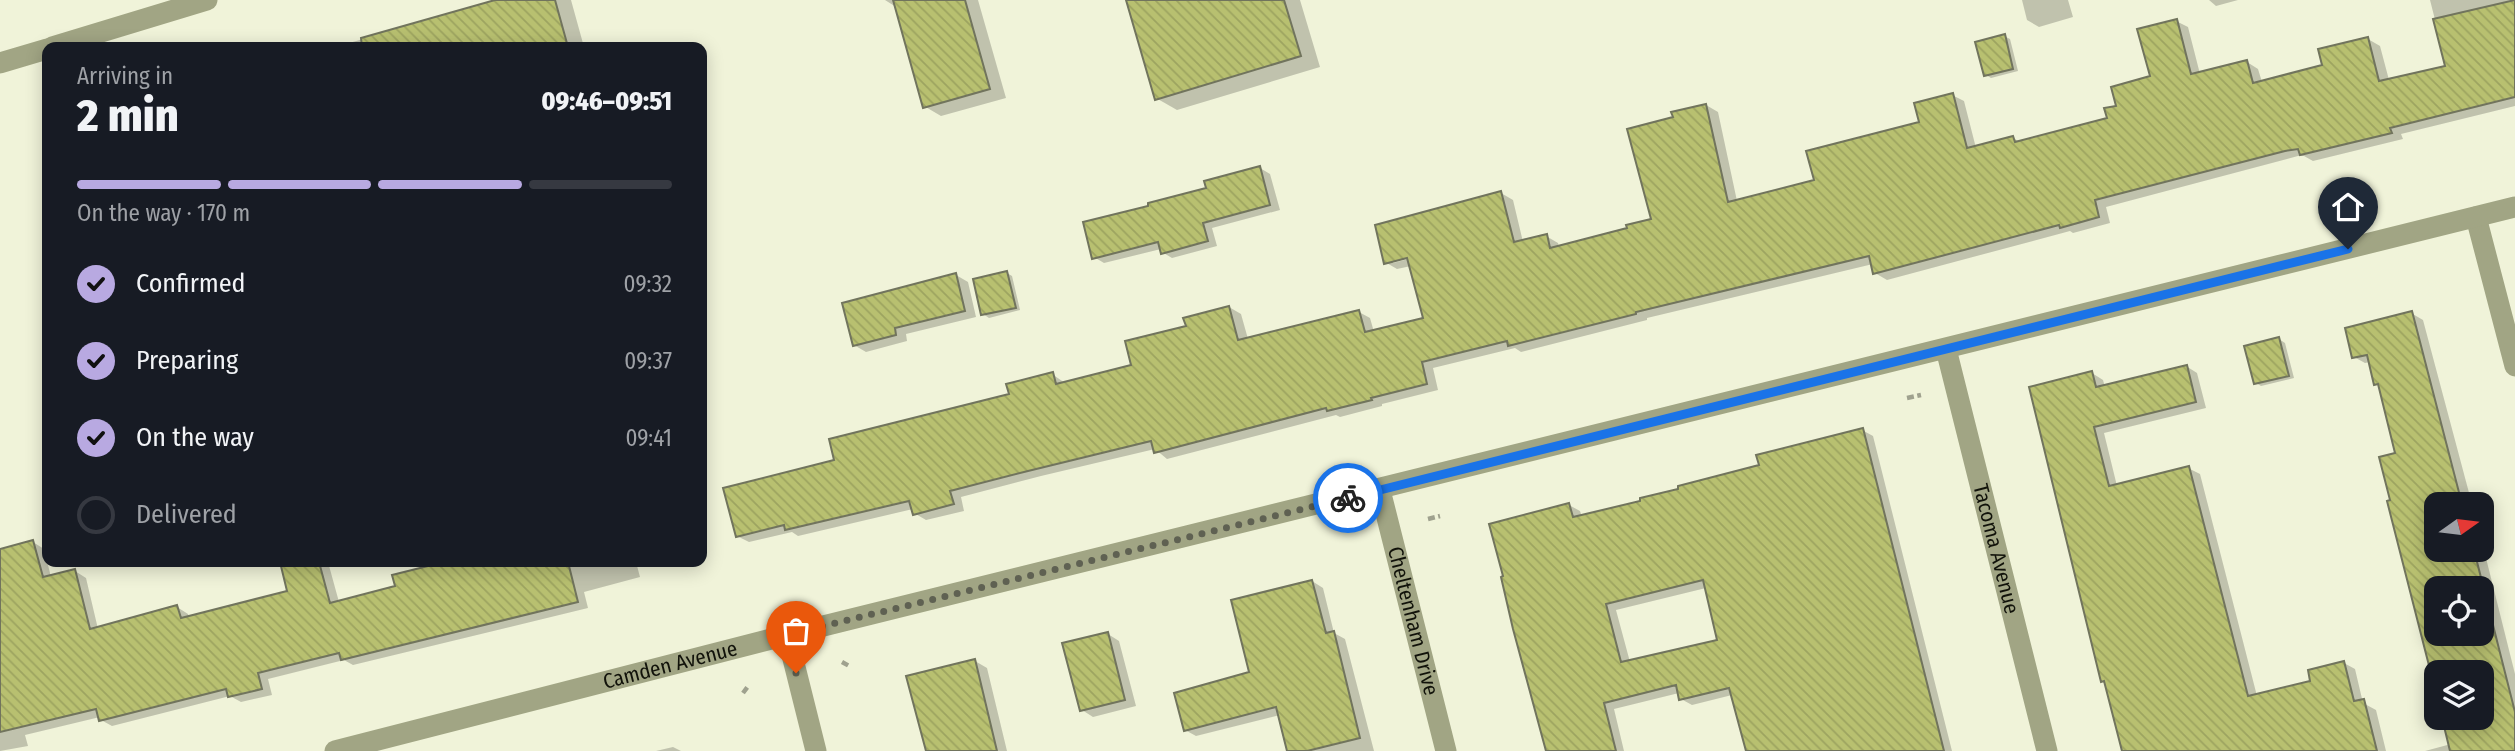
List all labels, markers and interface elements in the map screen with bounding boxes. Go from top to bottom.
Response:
text: Arriving in [77,62,173,90]
text: 09:46–09:51 [541,86,672,117]
text: 2 min [77,88,179,143]
pin [2318,177,2378,249]
icon: home [2329,188,2367,226]
text: On the way · 170 m [77,199,250,227]
icon: check [77,265,115,303]
text: Confirmed [136,268,246,299]
text: 09:32 [624,270,672,298]
icon: check [77,342,115,380]
text: Preparing [136,345,238,376]
text: 09:37 [624,347,672,375]
icon: check [77,419,115,457]
text: On the way [136,422,254,453]
text: 09:41 [625,424,672,452]
courier [1313,463,1383,533]
icon: bike [1329,479,1367,517]
street label: Tacoma Avenue [1967,481,2025,617]
north arrow [2424,492,2494,562]
map controls [2424,492,2494,730]
text: Delivered [136,499,237,530]
street label: Cheltenham Drive [1382,544,1444,698]
button: locate [2424,576,2494,646]
pin [766,601,826,673]
icon: bag [777,612,815,650]
street label: Camden Avenue [600,635,740,695]
button: layers [2424,660,2494,730]

